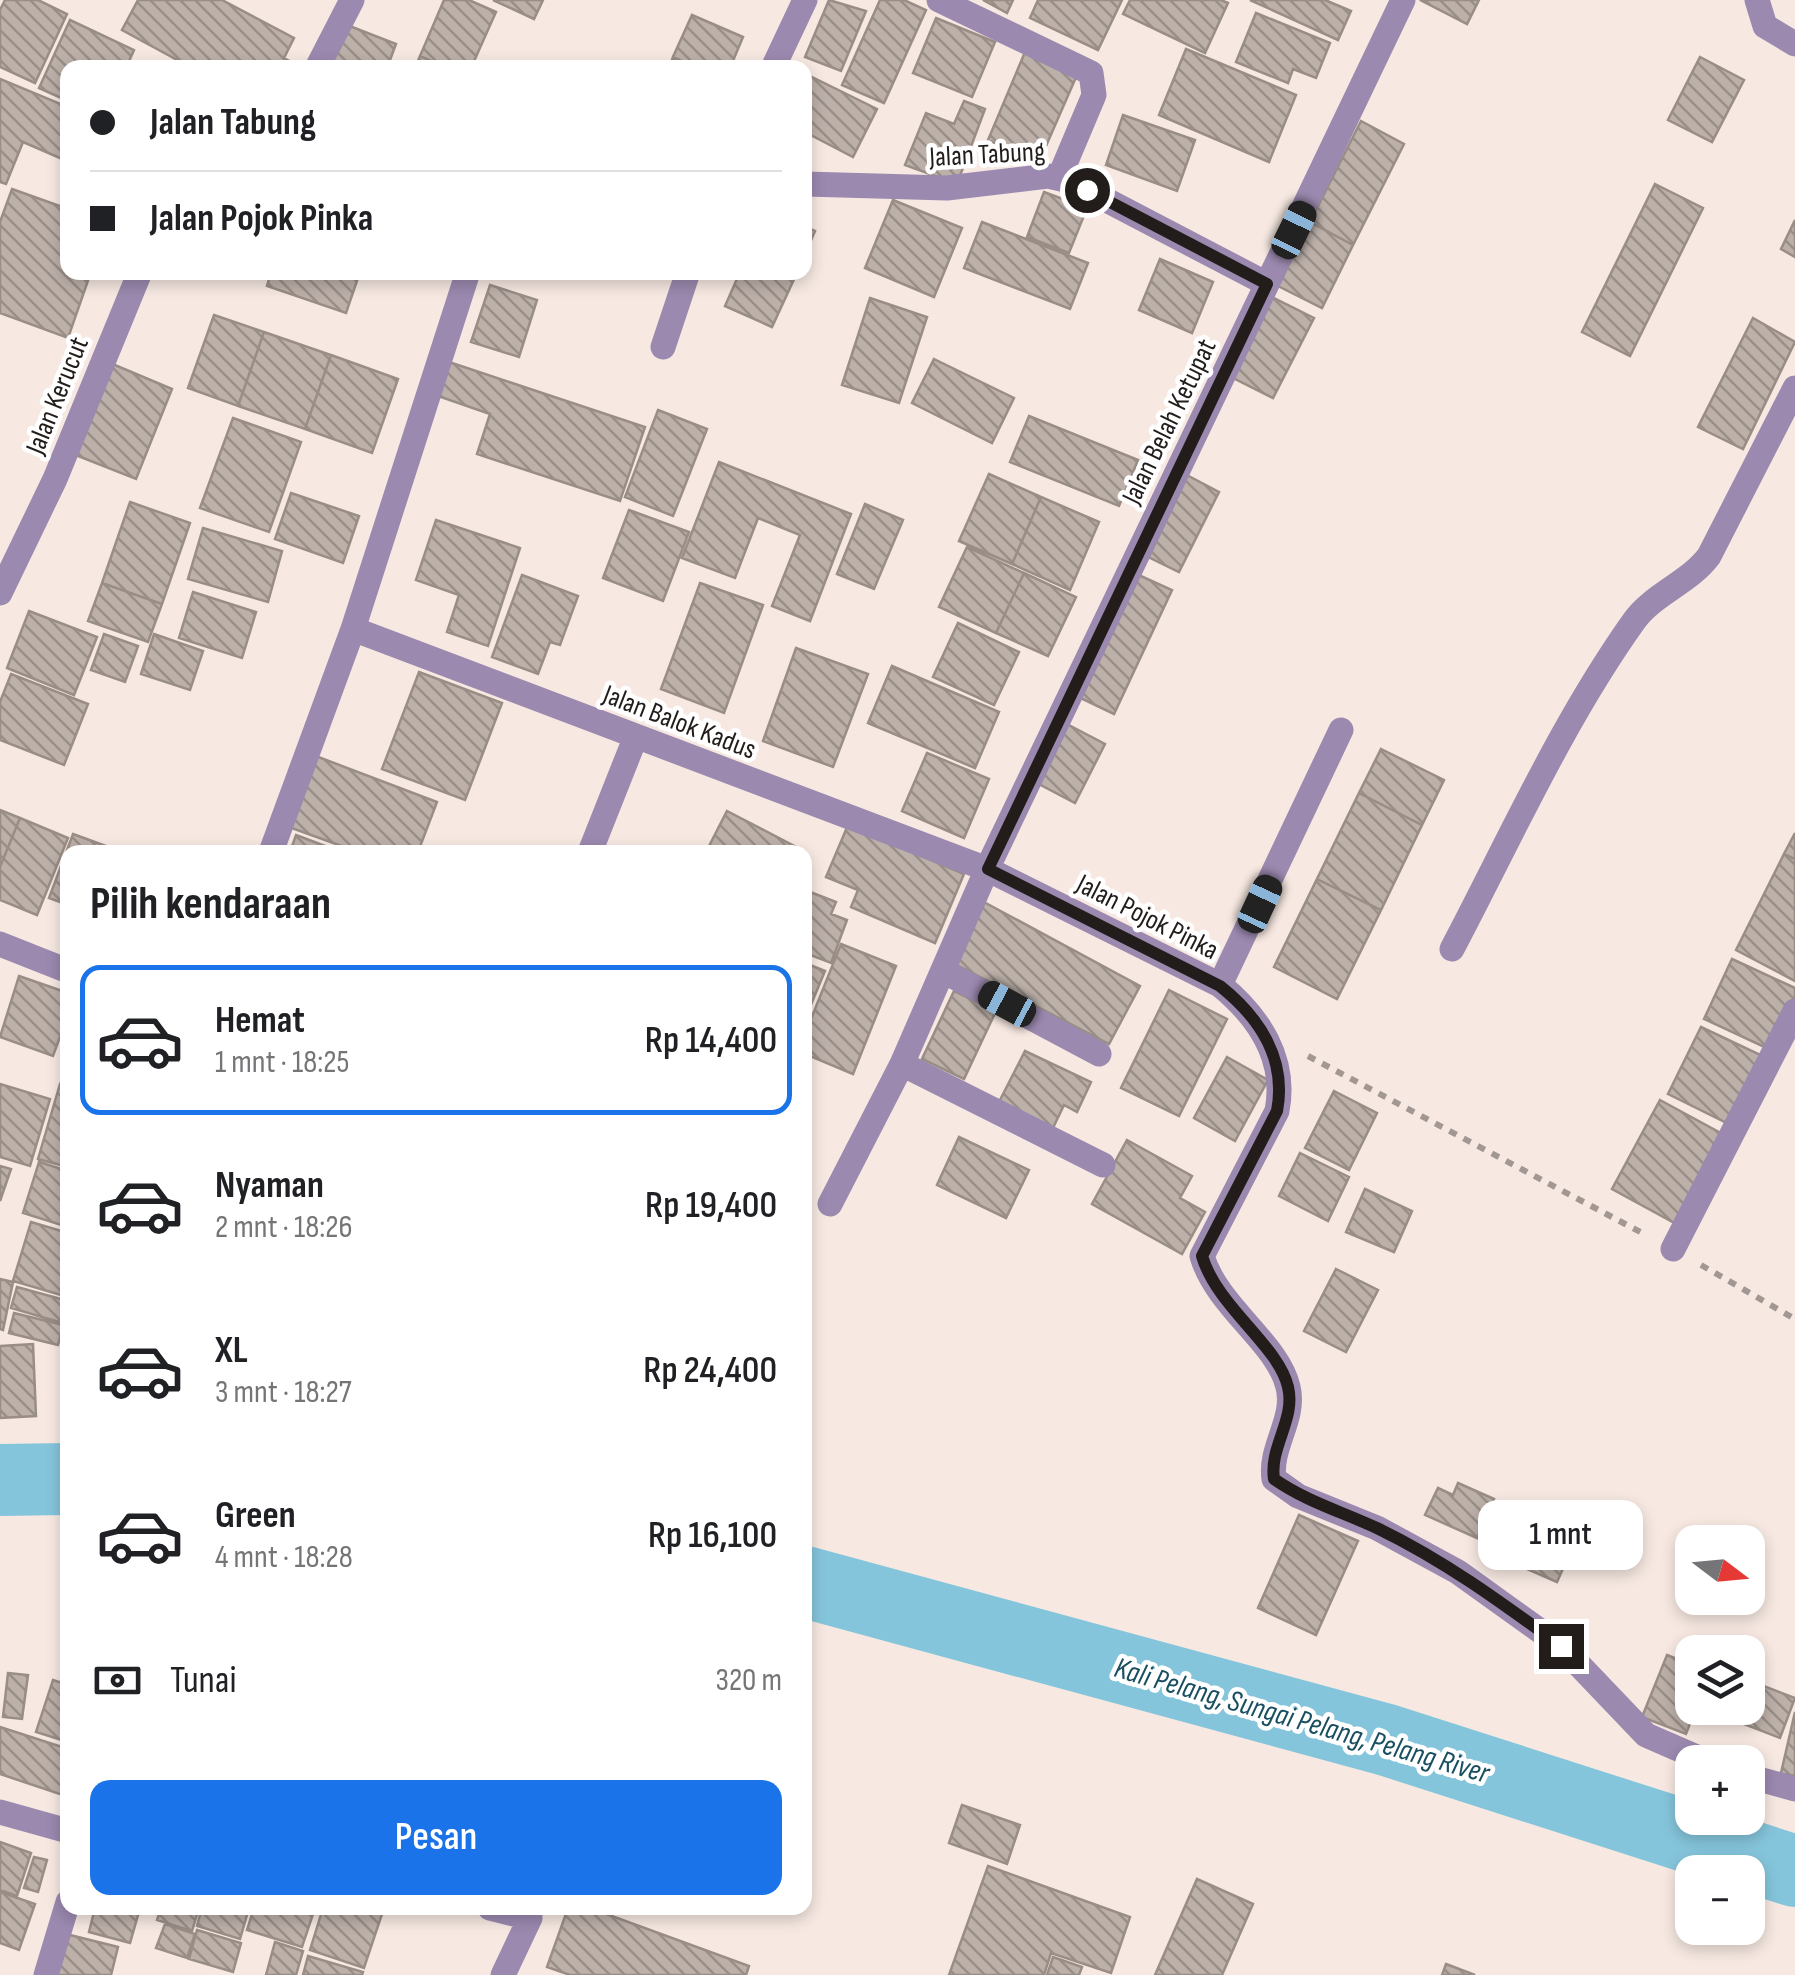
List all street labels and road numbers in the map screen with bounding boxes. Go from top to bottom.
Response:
street label: Jalan Tabung [927,135,1046,174]
street label: Jalan Kerucut [19,332,96,460]
street label: Jalan Belah Ketupat [1115,334,1224,510]
street label: Jalan Balok Kadus [597,678,761,767]
street label: Jalan Pojok Pinka [1070,867,1224,967]

